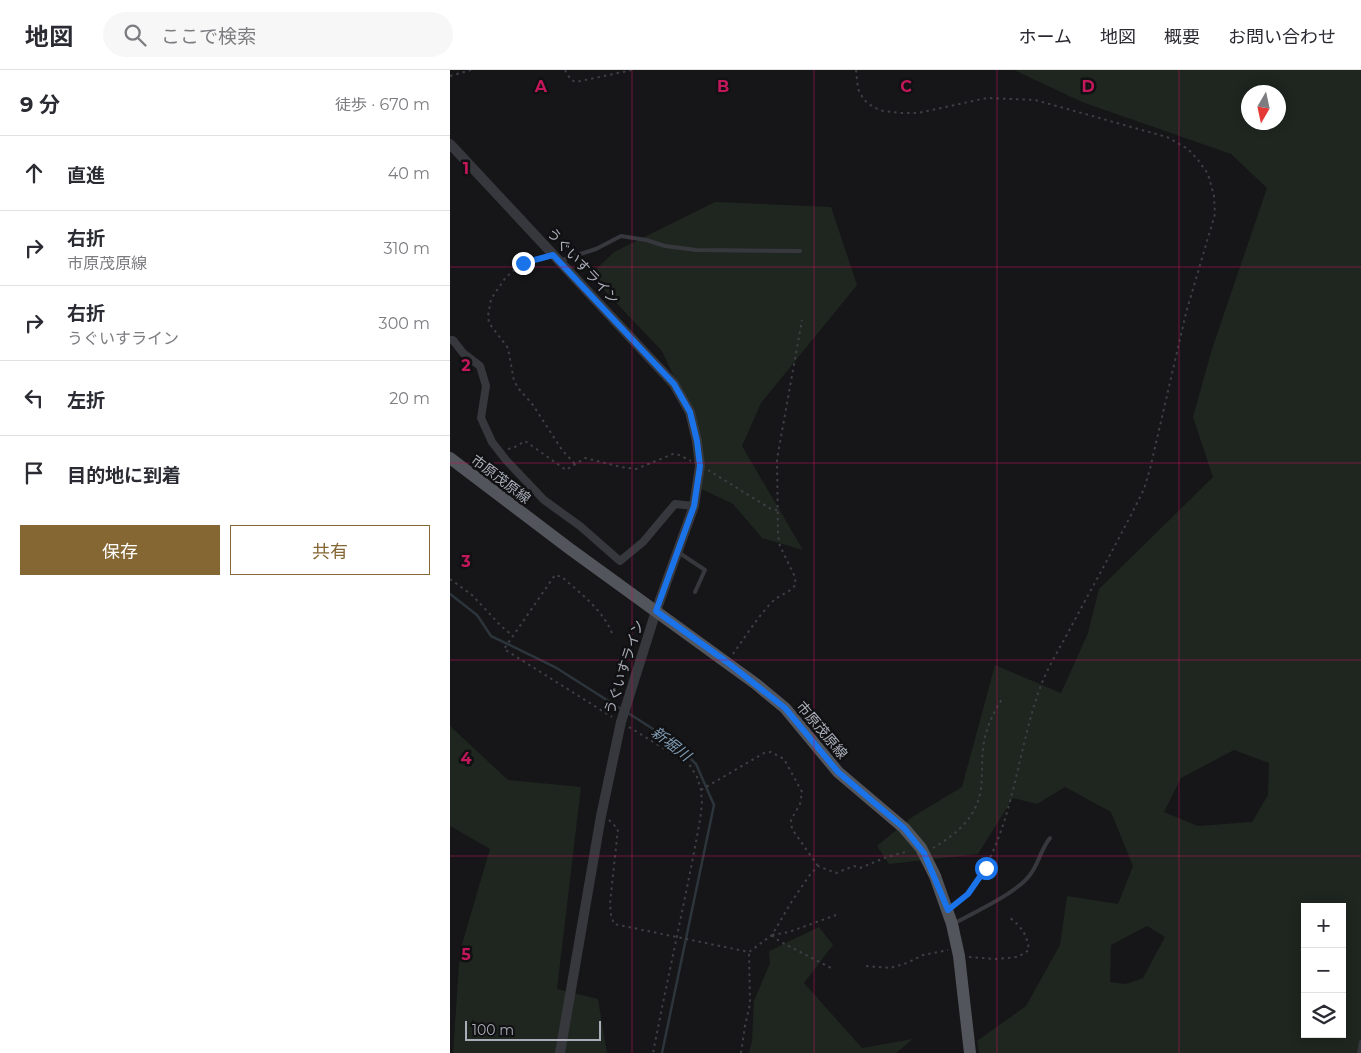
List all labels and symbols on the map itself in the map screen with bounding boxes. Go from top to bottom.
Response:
text: A [534,77,548,96]
text: B [717,77,729,96]
text: C [900,77,912,96]
text: D [1081,77,1095,96]
north arrow [1241,85,1286,130]
text: 1 [463,159,469,178]
street label: うぐいすライン [543,224,623,308]
route end [512,252,535,275]
text: 2 [461,356,471,375]
street label: 市原茂原線 [468,451,534,507]
text: 3 [460,552,471,571]
street label: うぐいすライン [600,618,648,716]
street label: 市原茂原線 [793,697,851,763]
water label: 新堀川 [648,722,696,766]
text: 4 [460,749,472,768]
route start [975,857,998,880]
text: 5 [461,945,471,964]
scale bar [465,1018,601,1041]

